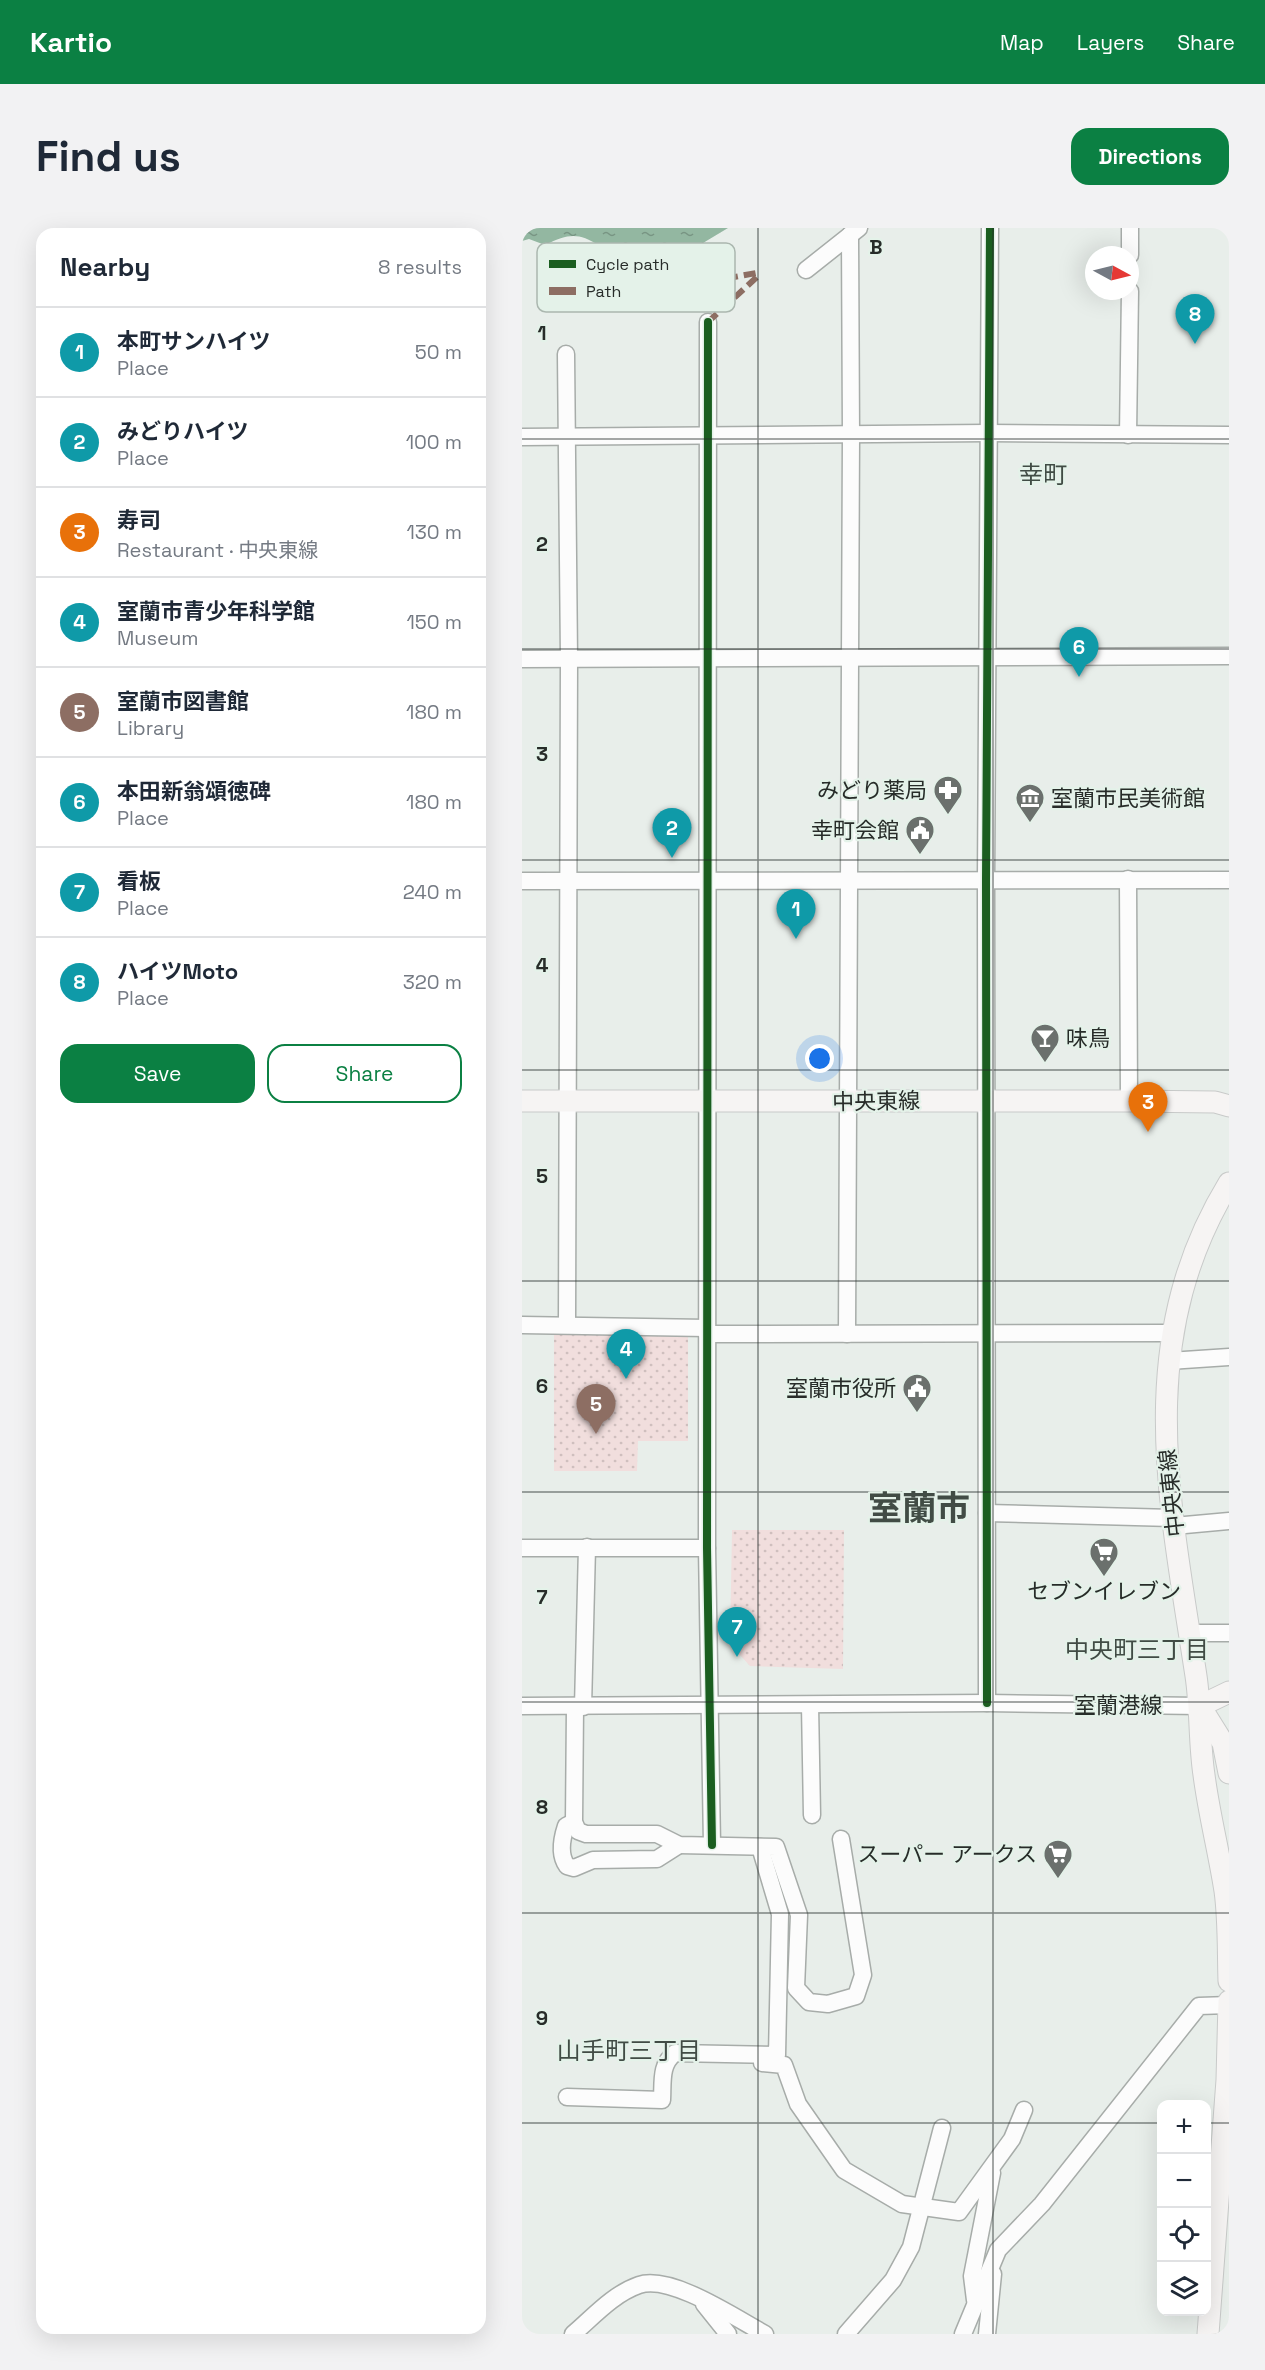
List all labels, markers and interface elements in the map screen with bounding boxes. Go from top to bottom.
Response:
text: Kartio [30,24,112,60]
text: Map [1000,29,1044,56]
text: Layers [1077,29,1144,56]
text: Share [1177,29,1235,56]
button: Directions [1071,128,1229,185]
text: Find us [36,130,181,183]
text: B [869,234,883,260]
legend [537,243,735,312]
north arrow [1085,246,1139,300]
text: Nearby [60,250,150,284]
text: 8 results [378,254,462,280]
text: Cycle path [586,254,669,275]
text: Path [586,281,621,302]
pin: 8 [1176,294,1214,344]
text: 1 [537,320,547,346]
text: 本町サンハイツ [117,327,271,355]
text: 1 [75,339,84,365]
text: 50 m [415,339,462,365]
text: Place [117,355,169,381]
text: みどりハイツ [117,417,249,445]
text: 2 [74,429,85,455]
text: 100 m [406,429,462,455]
text: Place [117,445,169,471]
district label: 幸町 [1019,459,1067,490]
text: 寿司 [117,506,161,534]
text: 3 [73,519,86,545]
text: 130 m [406,519,462,545]
text: 2 [536,531,548,557]
text: Restaurant · 中央東線 [117,537,318,563]
text: 室蘭市青少年科学館 [117,597,315,625]
text: 4 [73,609,86,635]
text: 150 m [407,609,462,635]
text: Museum [117,625,198,651]
pin: 6 [1060,628,1098,677]
text: 室蘭市図書館 [117,687,249,715]
text: 5 [74,699,86,725]
text: 180 m [406,699,462,725]
text: Library [117,715,184,741]
text: 3 [536,741,548,767]
pharmacy icon: みどり薬局 [932,774,964,816]
place label: みどり薬局 [817,776,927,804]
text: 本田新翁頌徳碑 [117,777,271,805]
museum icon: 室蘭市民美術館 [1014,782,1046,824]
place label: 室蘭市民美術館 [1051,784,1205,812]
text: 6 [73,789,86,815]
text: 180 m [406,789,462,815]
text: Place [117,805,169,831]
pin: 2 [652,808,692,858]
public building icon: 幸町会館 [904,814,936,856]
place label: 幸町会館 [811,816,899,844]
text: 看板 [117,867,161,895]
text: 7 [74,879,85,905]
text: 240 m [403,879,462,905]
pin: 1 [776,890,816,939]
text: Place [117,895,169,921]
text: 4 [536,952,549,978]
text: ハイツMoto [117,957,238,985]
text: 8 [74,969,86,995]
text: 320 m [403,969,462,995]
text: Place [117,985,169,1011]
bar icon: 味鳥 [1029,1022,1061,1064]
place label: 味鳥 [1066,1024,1110,1052]
button: Save [60,1044,255,1103]
button: Share [267,1044,462,1103]
your location [805,1044,834,1073]
pin: 3 [1128,1082,1168,1132]
street label: 中央東線 [832,1086,920,1116]
text: 5 [536,1163,548,1189]
pin: 4 [606,1330,646,1379]
public building icon: 室蘭市役所 [901,1372,933,1414]
text: 6 [536,1373,548,1399]
place label: 室蘭市役所 [786,1374,896,1402]
pin: 5 [576,1384,616,1434]
street label: 中央東線 [1152,1448,1190,1538]
district label: 室蘭市 [868,1487,970,1530]
supermarket icon: セブンイレブン [1088,1536,1120,1578]
place label: セブンイレブン [1027,1577,1181,1605]
text: 7 [536,1584,548,1610]
pin: 7 [718,1608,756,1657]
district label: 中央町三丁目 [1065,1634,1209,1665]
street label: 室蘭港線 [1074,1691,1162,1719]
text: 8 [536,1794,548,1820]
supermarket icon: スーパー アークス [1042,1838,1074,1880]
place label: スーパー アークス [858,1840,1037,1868]
text: 9 [536,2005,548,2031]
district label: 山手町三丁目 [557,2035,701,2066]
map controls [1157,2100,1211,2316]
button: + [1157,2100,1211,2154]
button: − [1157,2154,1211,2208]
button: locate [1157,2208,1211,2262]
button: layers [1157,2262,1211,2316]

